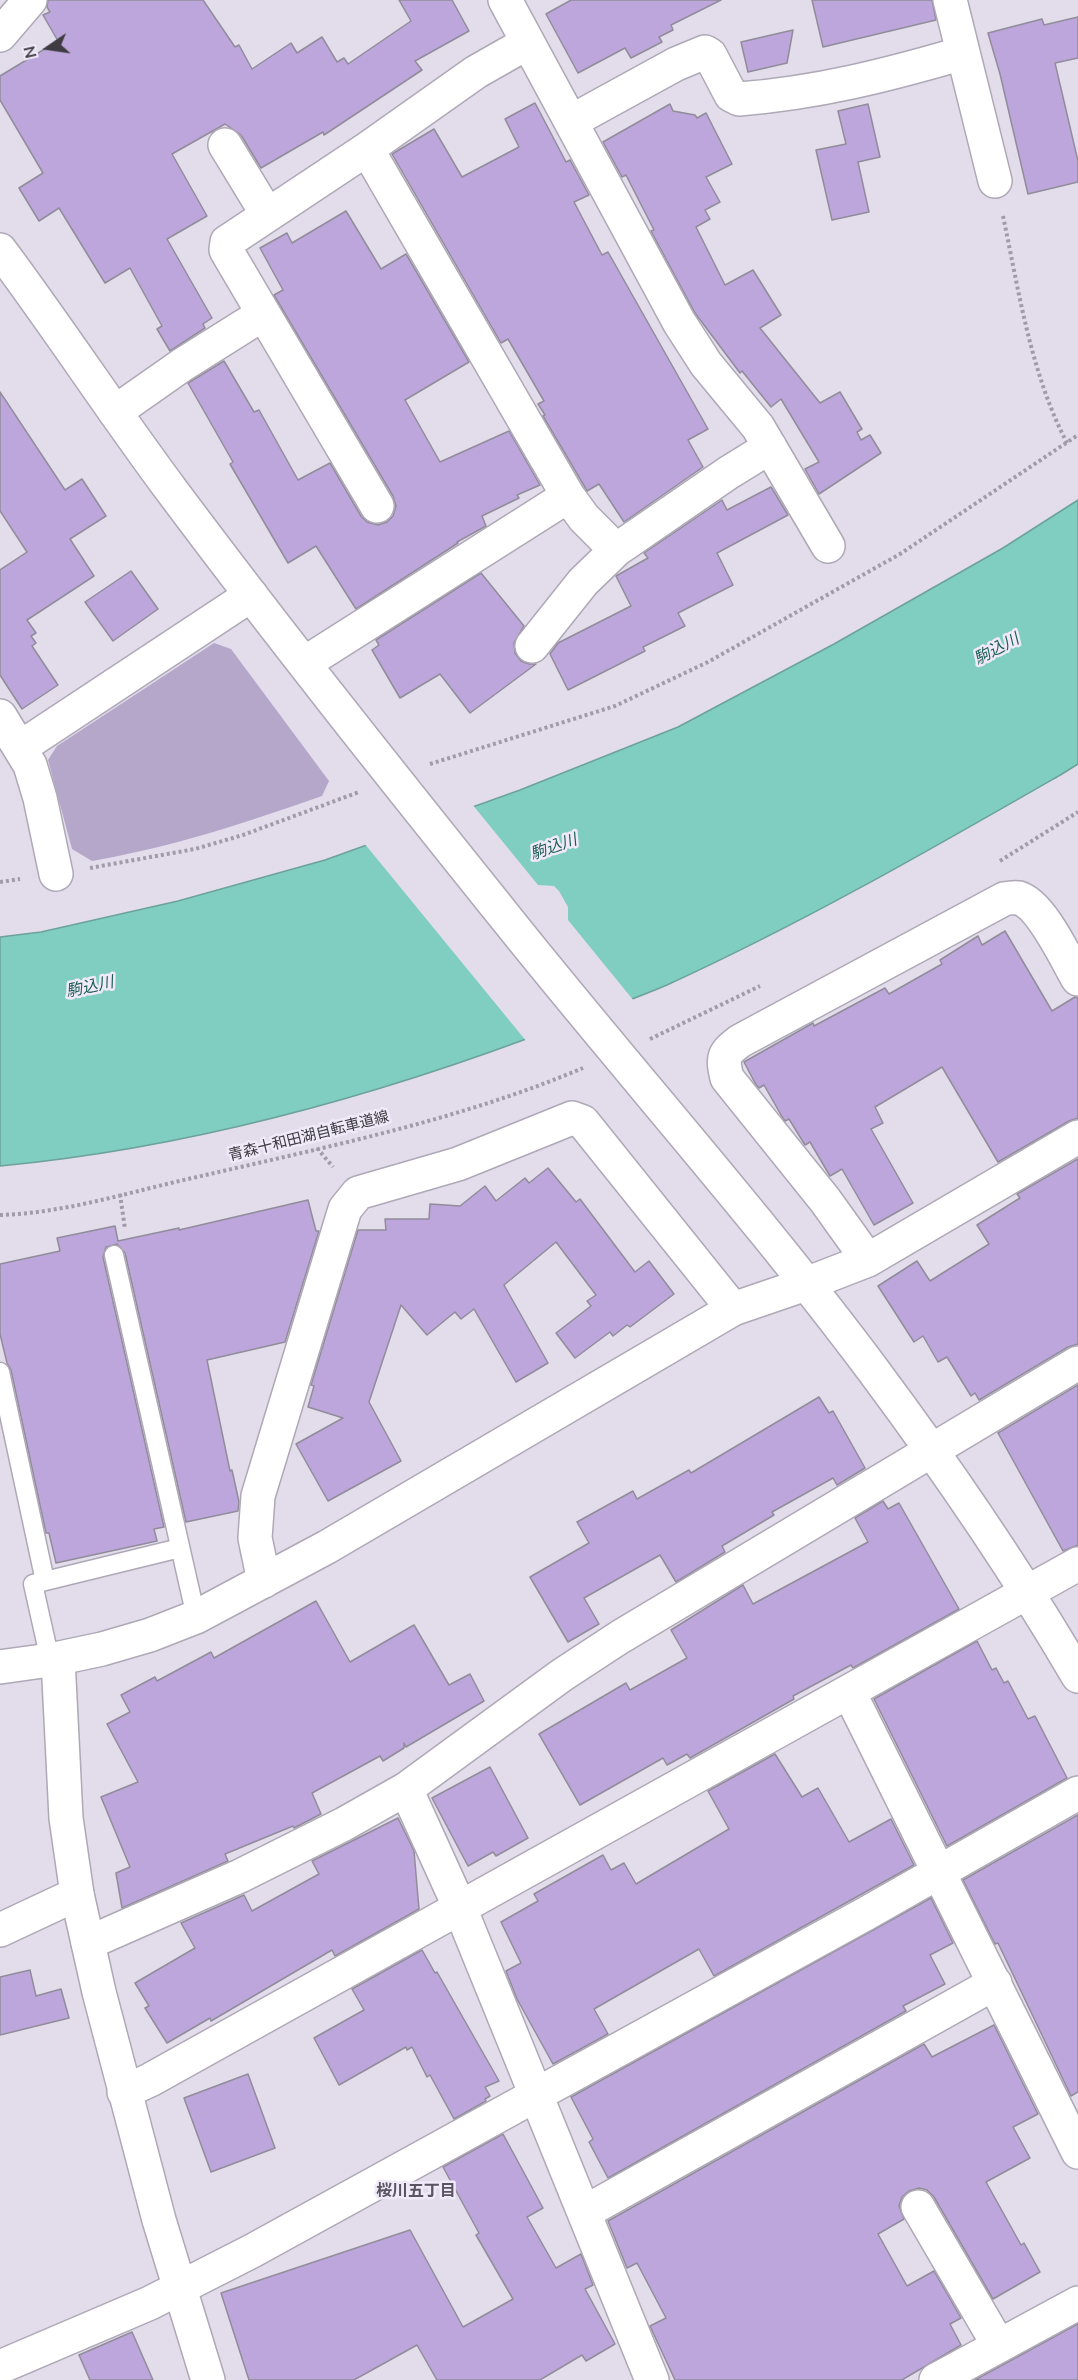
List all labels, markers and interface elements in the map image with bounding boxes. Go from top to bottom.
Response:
north arrow [18,18,78,78]
text: N [18,44,43,60]
water label: 駒込川 [971,630,1023,670]
water label: 駒込川 [528,831,580,865]
water label: 駒込川 [65,974,115,1002]
street label: 青森十和田湖自転車道線 [227,1108,391,1166]
district label: 桜川五丁目 [376,2182,456,2202]

